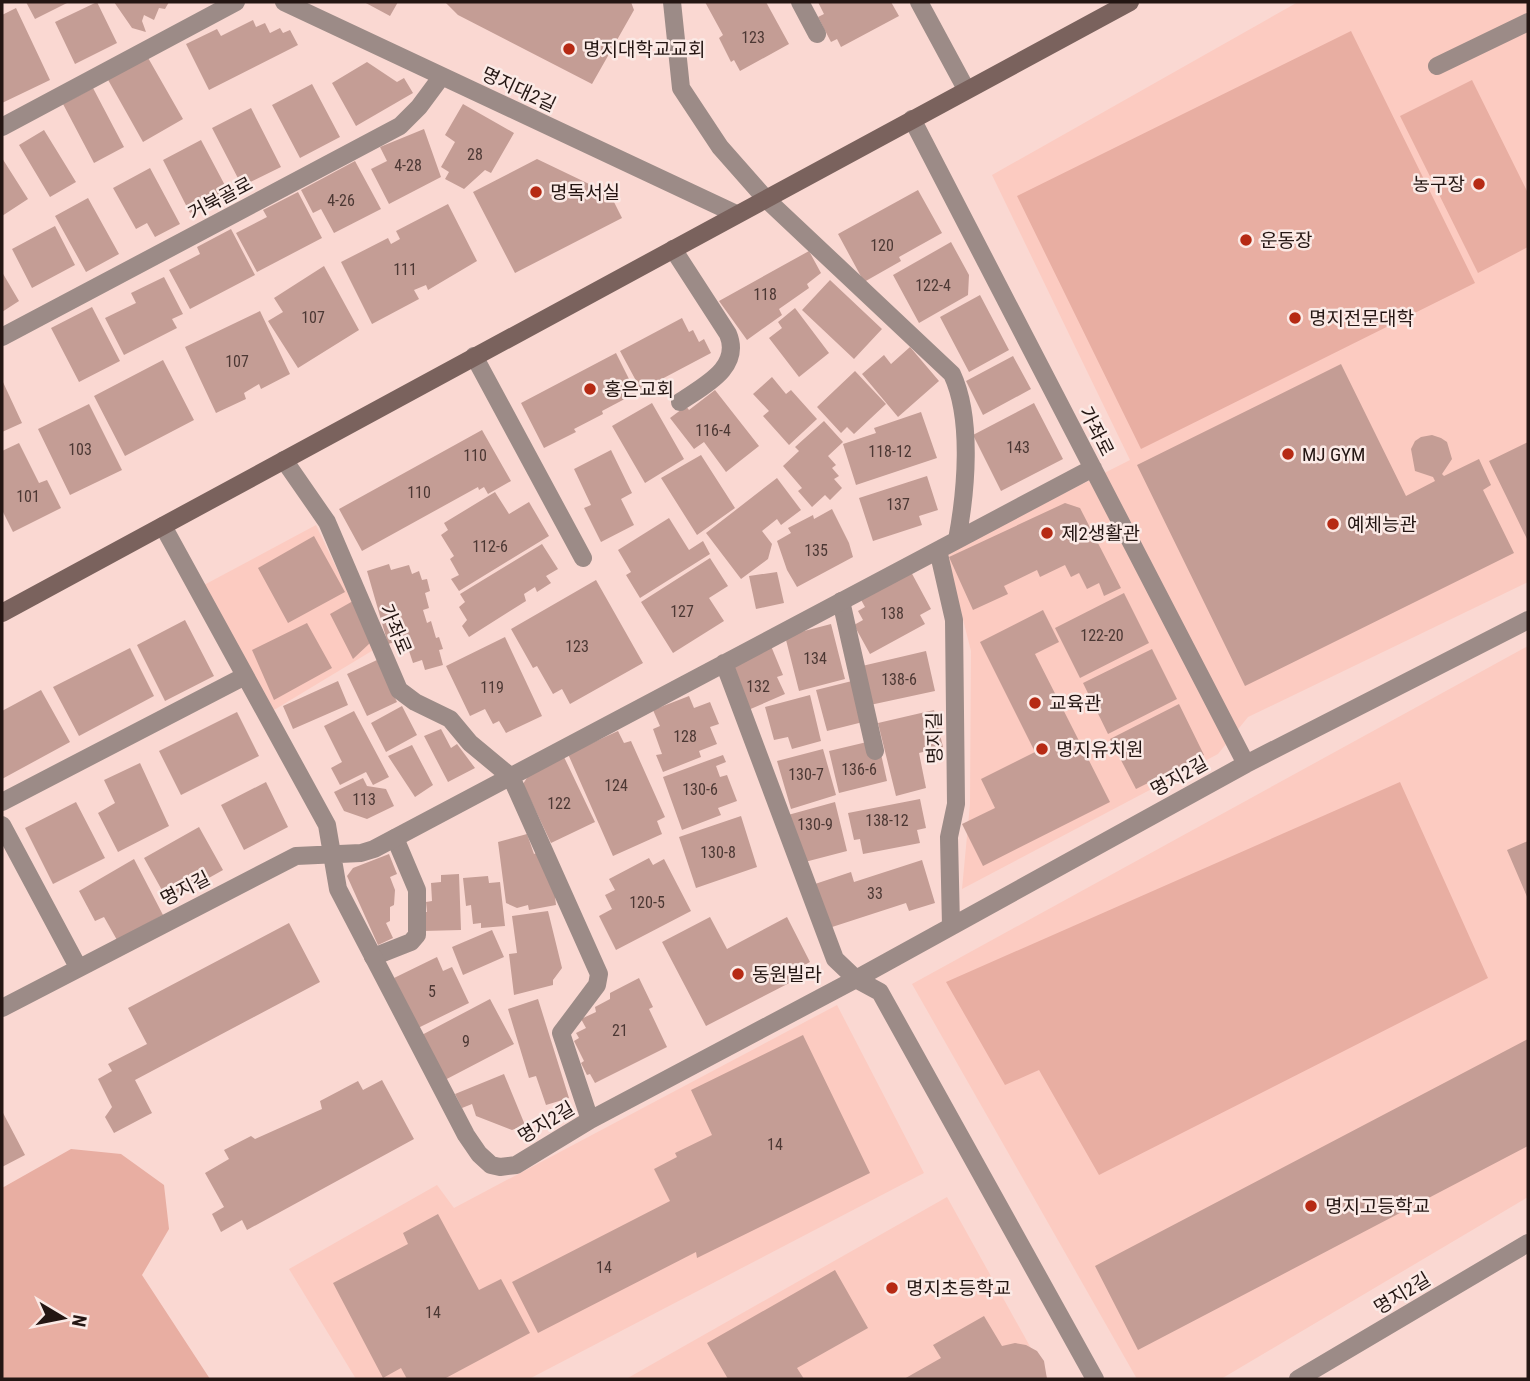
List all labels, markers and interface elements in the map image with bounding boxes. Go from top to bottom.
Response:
house number: 123 [741,28,765,47]
place label: 명지대학교교회 [583,38,705,61]
marker: 명지대학교교회 [561,41,577,57]
street label: 명지대2길 [478,62,560,117]
house number: 28 [467,145,483,164]
house number: 4-28 [394,156,422,175]
street label: 거북골로 [184,172,257,225]
place label: 농구장 [1413,173,1465,196]
marker: 농구장 [1471,176,1487,192]
place label: 명독서실 [550,181,620,204]
marker: 명독서실 [528,184,544,200]
house number: 4-26 [327,191,355,210]
place label: 운동장 [1260,229,1312,252]
marker: 운동장 [1238,232,1254,248]
house number: 120 [870,236,894,255]
house number: 111 [393,260,417,279]
house number: 122-4 [915,276,951,295]
house number: 118 [753,285,777,304]
place label: 명지전문대학 [1309,307,1414,330]
house number: 107 [301,308,325,327]
marker: 명지전문대학 [1287,310,1303,326]
house number: 107 [225,352,249,371]
place label: 홍은교회 [604,378,674,401]
marker: 홍은교회 [582,381,598,397]
street label: 가좌로 [1074,403,1119,460]
house number: 116-4 [695,421,731,440]
house number: 143 [1006,438,1030,457]
house number: 103 [68,440,92,459]
house number: 118-12 [868,442,912,461]
place label: MJ GYM [1302,443,1365,466]
house number: 110 [463,446,487,465]
marker: MJ GYM [1280,446,1296,462]
house number: 110 [407,483,431,502]
house number: 101 [16,487,40,506]
house number: 137 [886,495,910,514]
place label: 예체능관 [1347,513,1417,536]
marker: 예체능관 [1325,516,1341,532]
place label: 제2생활관 [1061,522,1140,545]
marker: 제2생활관 [1039,525,1055,541]
house number: 112-6 [472,537,508,556]
house number: 135 [804,541,828,560]
street label: 가좌로 [375,601,416,658]
house number: 127 [670,602,694,621]
house number: 138 [880,604,904,623]
house number: 122-20 [1080,626,1124,645]
house number: 123 [565,637,589,656]
house number: 134 [803,649,827,668]
house number: 138-6 [881,670,917,689]
house number: 132 [746,677,770,696]
house number: 119 [480,678,504,697]
place label: 교육관 [1049,692,1101,715]
marker: 교육관 [1027,695,1043,711]
street label: 명지길 [923,712,946,764]
house number: 128 [673,727,697,746]
place label: 명지유치원 [1056,738,1143,761]
marker: 명지유치원 [1034,741,1050,757]
street label: 명지2길 [1147,751,1212,801]
house number: 136-6 [841,760,877,779]
house number: 130-7 [788,765,824,784]
house number: 124 [604,776,628,795]
house number: 130-6 [682,780,718,799]
house number: 113 [352,790,376,809]
house number: 122 [547,794,571,813]
house number: 138-12 [865,811,909,830]
house number: 130-9 [797,815,833,834]
house number: 130-8 [700,843,736,862]
street label: 명지길 [157,866,214,911]
house number: 33 [867,884,883,903]
house number: 120-5 [629,893,665,912]
place label: 동원빌라 [752,963,822,986]
marker: 동원빌라 [730,966,746,982]
house number: 5 [428,982,436,1001]
house number: 21 [612,1021,628,1040]
house number: 9 [462,1032,470,1051]
street label: 명지2길 [514,1097,579,1148]
house number: 14 [767,1135,783,1154]
place label: 명지고등학교 [1325,1195,1430,1218]
marker: 명지고등학교 [1303,1198,1319,1214]
house number: 14 [596,1258,612,1277]
street label: 명지2길 [1370,1268,1435,1319]
place label: 명지초등학교 [906,1277,1011,1300]
marker: 명지초등학교 [884,1280,900,1296]
north arrow [28,1283,98,1353]
house number: 14 [425,1303,441,1322]
text: N [67,1313,92,1329]

